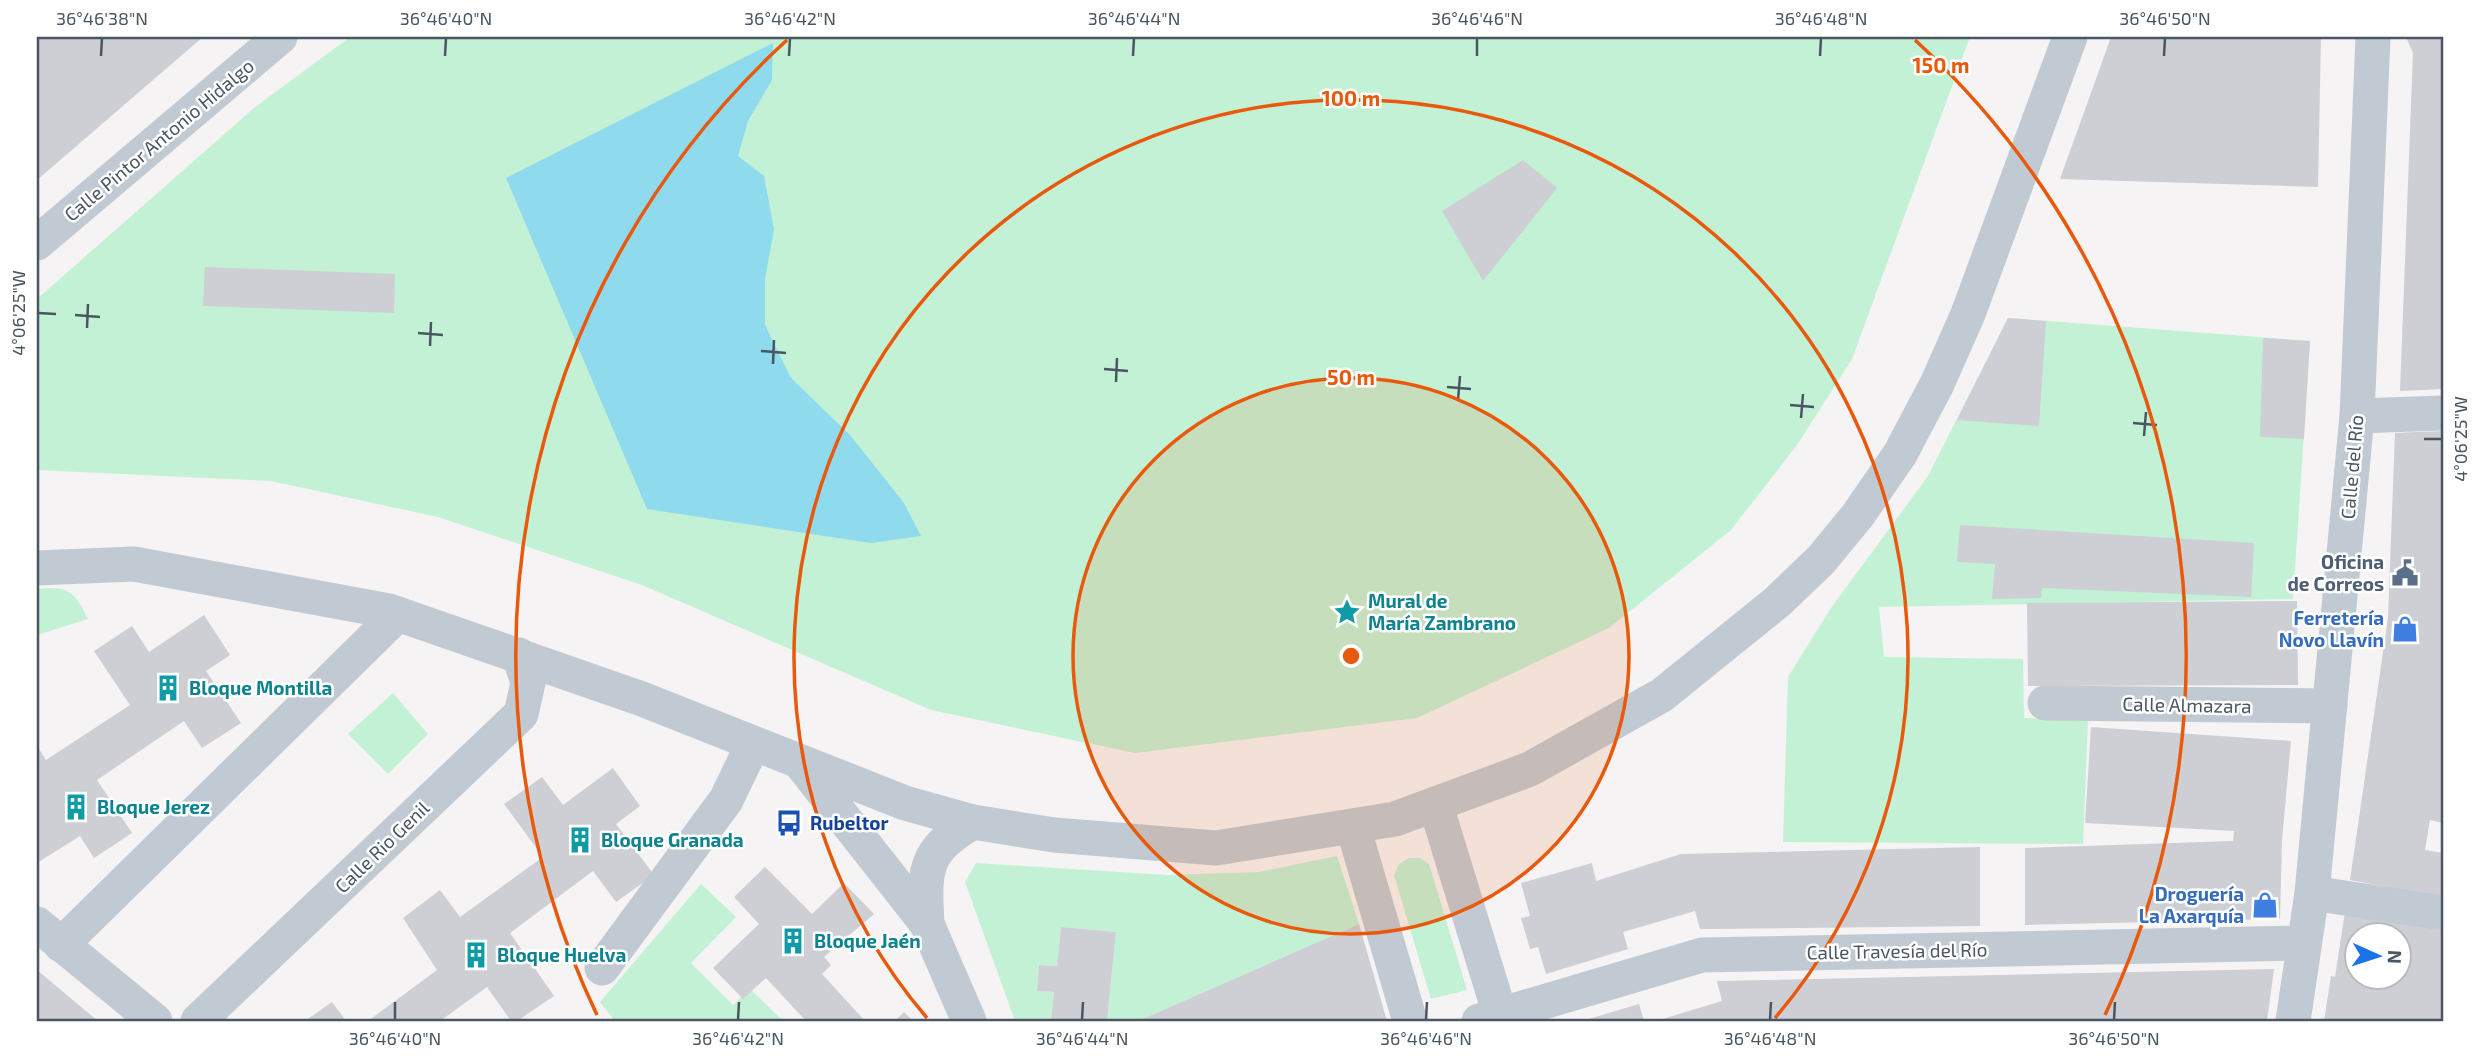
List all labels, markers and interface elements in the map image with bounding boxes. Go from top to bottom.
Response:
text: 36°46'38"N [56,7,148,29]
text: 36°46'40"N [400,7,492,29]
text: 36°46'42"N [744,7,836,29]
text: 36°46'44"N [1088,7,1180,29]
text: 36°46'46"N [1431,7,1523,29]
text: 36°46'48"N [1775,7,1867,29]
text: 36°46'50"N [2119,7,2211,29]
text: 150 m [1913,52,1969,77]
street label: Calle Pintor Antonio Hidalgo [59,54,258,226]
text: 100 m [1322,85,1380,110]
text: 4°06'25"W [7,270,29,356]
text: 50 m [1327,364,1375,389]
text: 4°06'25"W [2449,396,2471,482]
street label: Calle del Río [2335,414,2368,520]
place label: Oficina de Correos [2287,550,2384,595]
public building icon: Oficina de Correos [2390,558,2420,588]
place label: Mural de María Zambrano [1368,589,1516,634]
place icon: Mural de María Zambrano [1332,597,1362,627]
place label: Ferretería Novo Llavín [2279,606,2384,651]
shop icon: Ferretería Novo Llavín [2390,614,2420,644]
centre of rings [1339,644,1363,668]
building icon: Bloque Montilla [153,673,183,703]
place label: Bloque Montilla [189,676,332,699]
street label: Calle Almazara [2122,692,2252,717]
building icon: Bloque Jerez [61,792,91,822]
place label: Bloque Jerez [97,795,210,818]
street label: Calle Rio Genil [330,796,434,897]
bus stop icon: Rubeltor [774,808,804,838]
place label: Rubeltor [810,811,889,834]
building icon: Bloque Granada [565,825,595,855]
place label: Bloque Granada [601,828,744,851]
place label: Droguería La Axarquía [2139,882,2244,927]
shop icon: Droguería La Axarquía [2250,890,2280,920]
north arrow [2344,922,2414,992]
building icon: Bloque Jaén [778,926,808,956]
place label: Bloque Jaén [814,929,921,952]
street label: Calle Travesía del Río [1806,937,1988,964]
building icon: Bloque Huelva [461,940,491,970]
place label: Bloque Huelva [497,943,626,966]
text: N [2384,949,2407,964]
text: 36°46'40"N [349,1027,441,1049]
text: 36°46'42"N [692,1027,784,1049]
text: 36°46'44"N [1036,1027,1128,1049]
text: 36°46'46"N [1380,1027,1472,1049]
text: 36°46'48"N [1724,1027,1816,1049]
text: 36°46'50"N [2068,1027,2160,1049]

